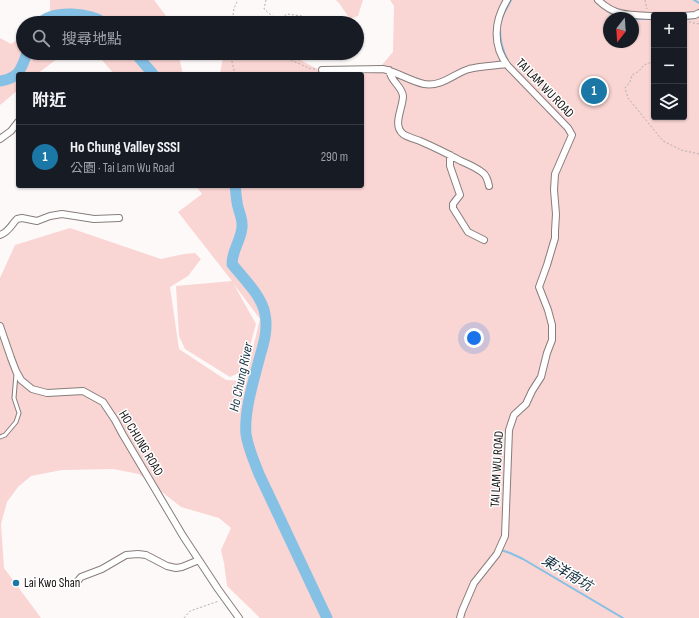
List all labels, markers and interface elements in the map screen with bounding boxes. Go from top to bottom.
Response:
north arrow [603,12,639,48]
map controls [651,12,687,120]
button: + [651,12,687,48]
search box [16,16,364,60]
icon: search [30,27,52,49]
text: 搜尋地點 [62,30,122,49]
button: − [651,48,687,84]
street label: TAI LAM WU ROAD [513,55,577,121]
pin: 1 [581,76,607,106]
button: layers [651,84,687,120]
text: 附近 [32,91,66,111]
text: Ho Chung Valley SSSI [70,138,180,157]
text: 1 [42,149,48,165]
text: 290 m [321,149,348,165]
text: 公園 · Tai Lam Wu Road [70,160,174,176]
your location [464,328,484,348]
water label: Ho Chung River [225,340,257,413]
street label: HO CHUNG ROAD [115,407,167,479]
street label: TAI LAM WU ROAD [487,430,507,508]
water label: 東洋南坑 [539,551,597,596]
place label: Lai Kwo Shan [24,575,80,591]
marker: Lai Kwo Shan [11,578,21,588]

